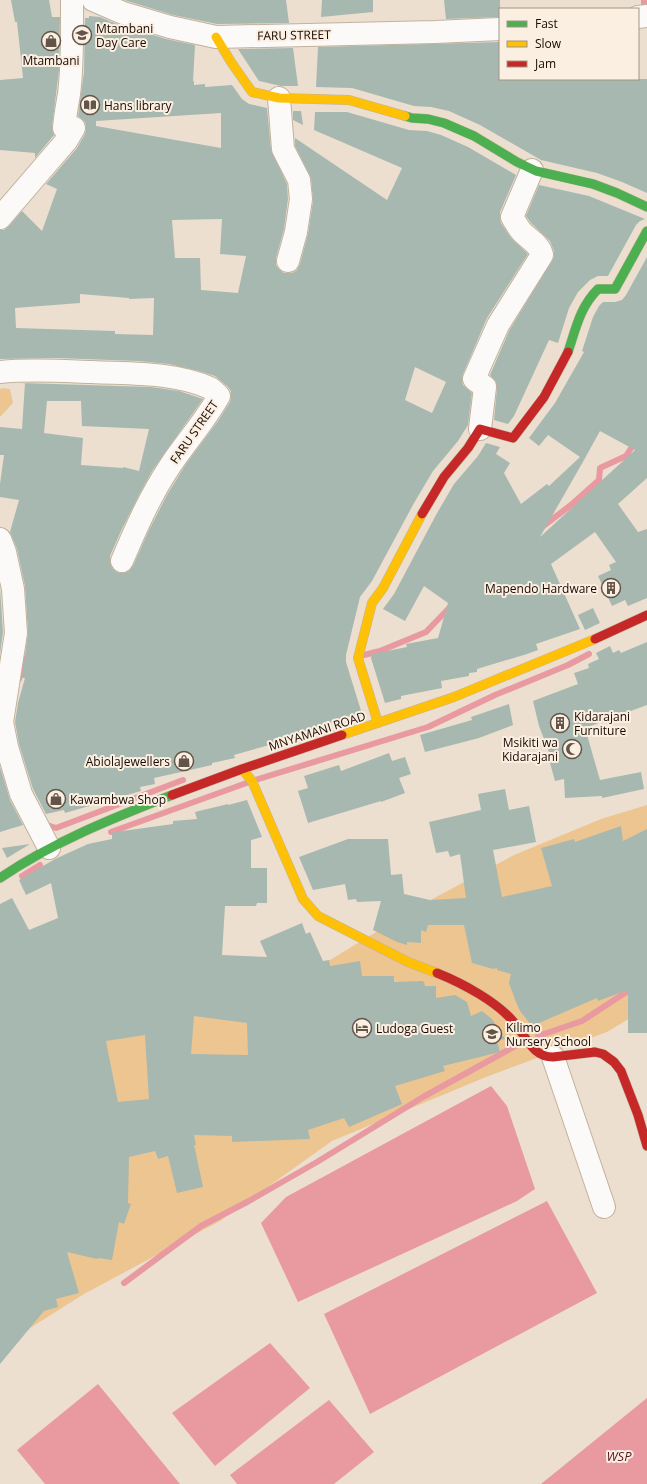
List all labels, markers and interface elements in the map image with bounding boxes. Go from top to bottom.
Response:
legend [499,8,639,80]
text: Fast [535,15,558,32]
place label: Mtambani Day Care [96,20,153,51]
school or university icon: Mtambani Day Care [71,24,93,46]
street label: FARU STREET [257,26,331,44]
shop icon: Mtambani [40,30,62,52]
text: Slow [535,35,562,52]
place label: Mtambani [22,52,80,69]
text: Jam [534,55,556,72]
library icon: Hans library [79,94,101,116]
place label: Hans library [104,97,173,114]
street label: FARU STREET [166,397,222,467]
building icon: Mapendo Hardware [600,577,622,599]
place label: Mapendo Hardware [485,580,597,597]
street label: MNYAMANI ROAD [266,707,368,755]
place label: Kidarajani Furniture [574,708,630,739]
building icon: Kidarajani Furniture [549,712,571,734]
place label: Msikiti wa Kidarajani [502,734,558,765]
mosque icon: Msikiti wa Kidarajani [561,738,583,760]
shop icon: AbiolaJewellers [173,750,195,772]
place label: AbiolaJewellers [86,753,170,770]
shop icon: Kawambwa Shop [45,788,67,810]
place label: Kawambwa Shop [70,791,166,808]
hotel icon: Ludoga Guest [351,1017,373,1039]
place label: Kilimo Nursery School [506,1019,591,1050]
place label: Ludoga Guest [376,1020,453,1037]
school or university icon: Kilimo Nursery School [481,1023,503,1045]
water label: WSP [607,1447,632,1465]

